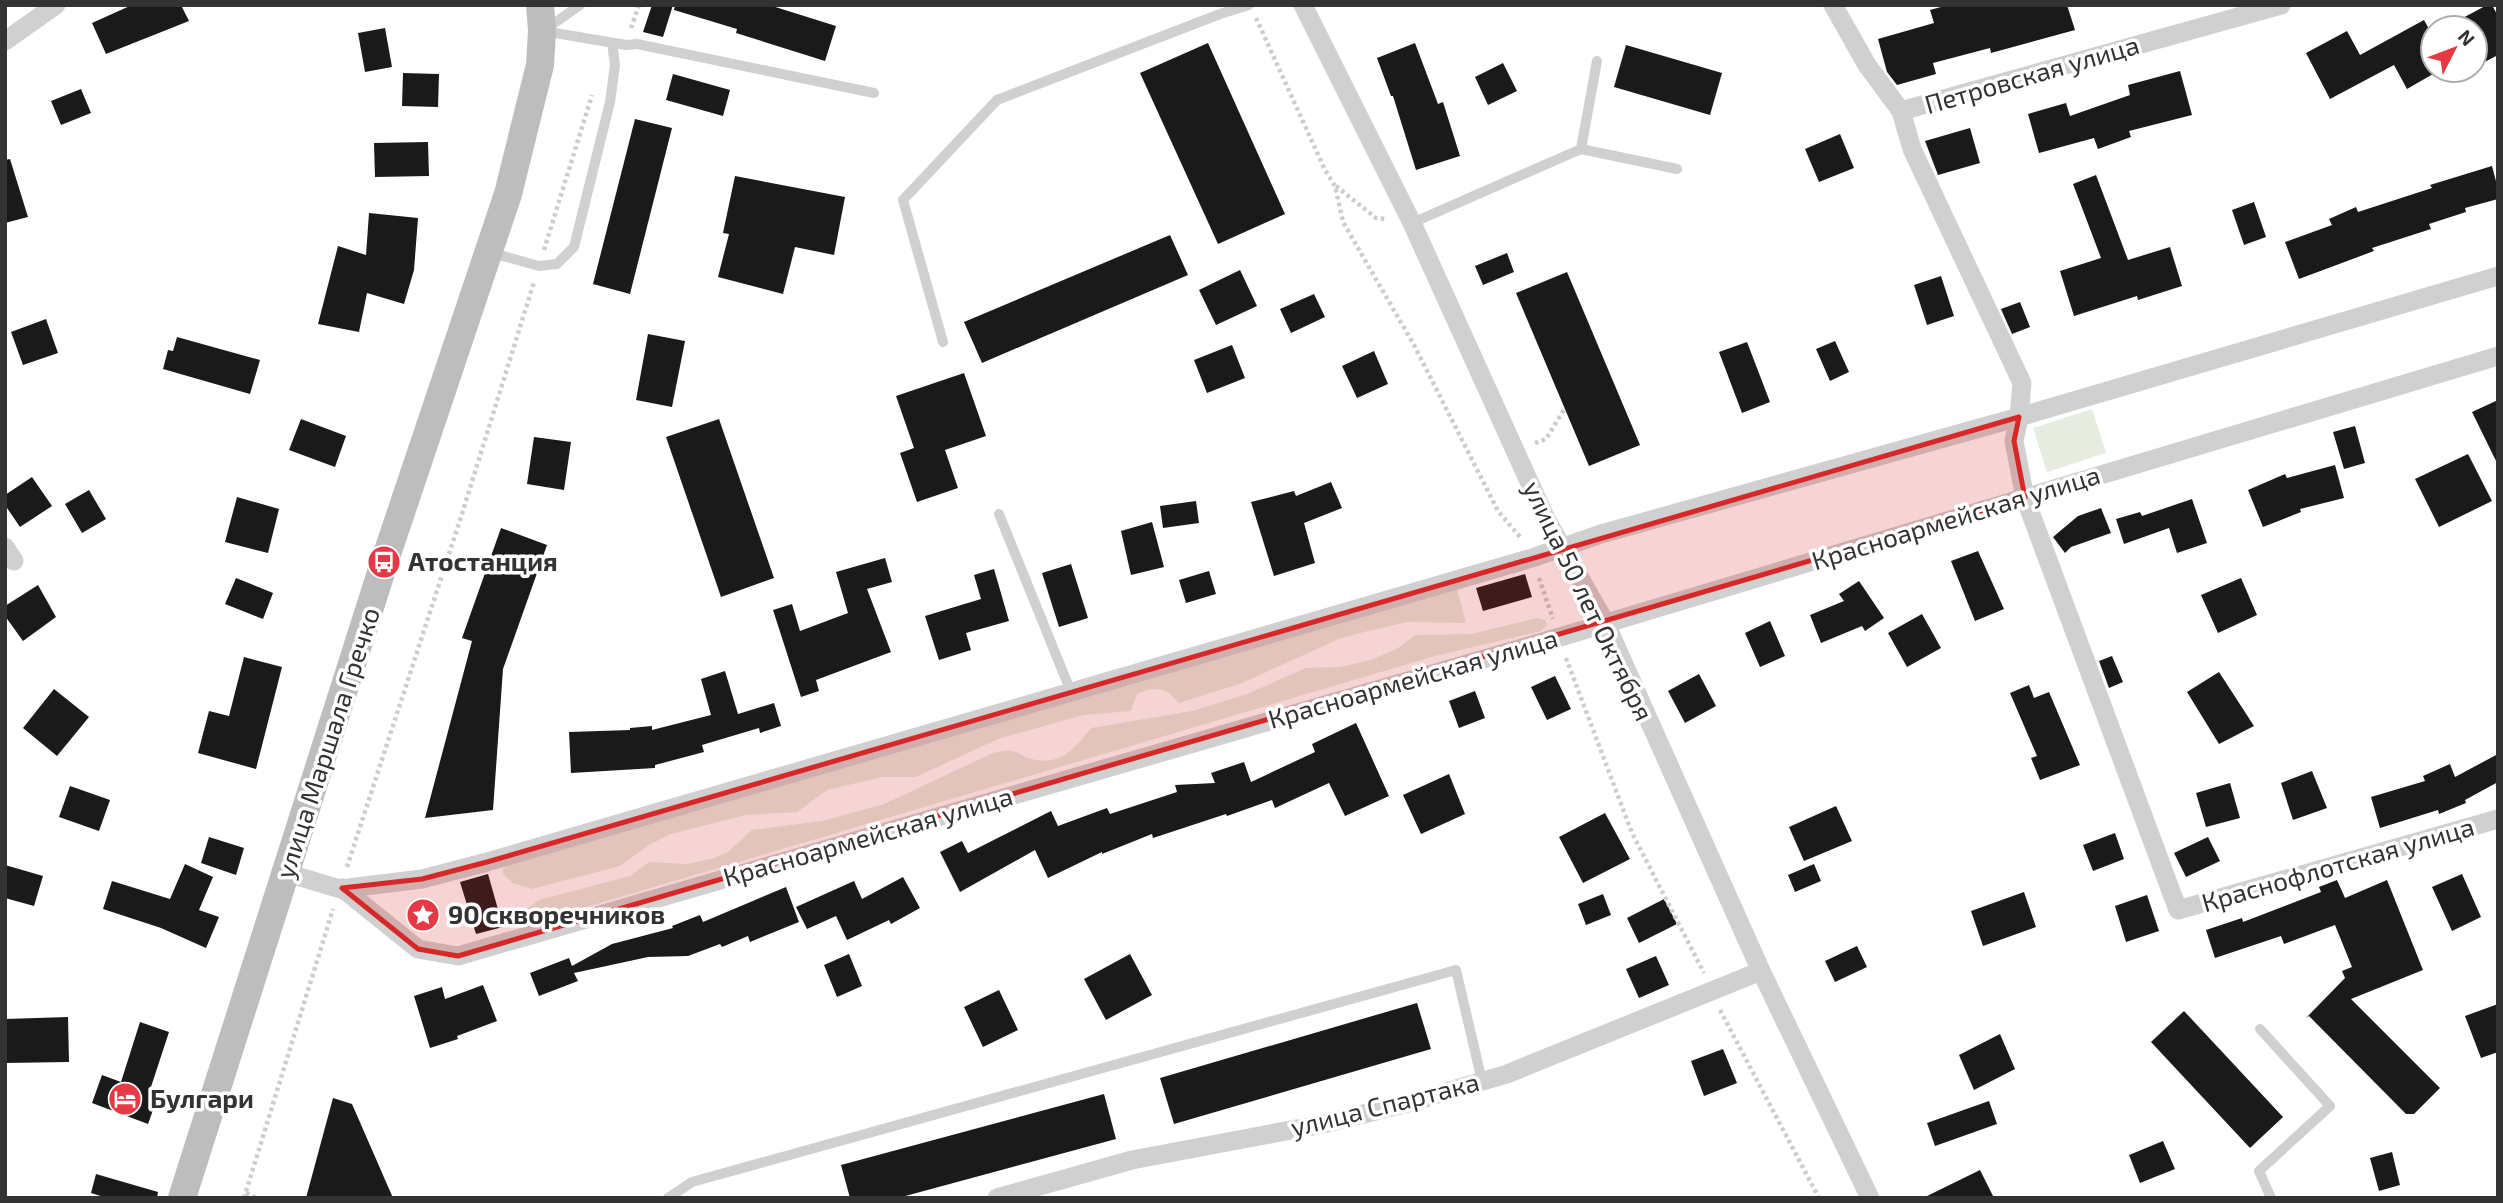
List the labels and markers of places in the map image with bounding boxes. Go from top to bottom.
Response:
bus stop icon: Атостанция [365,543,403,581]
place label: Атостанция [408,545,558,576]
place icon: 90 скворечников [404,896,442,934]
place label: 90 скворечников [448,898,665,929]
hotel icon: Булгари [106,1080,144,1118]
place label: Булгари [150,1082,254,1113]

